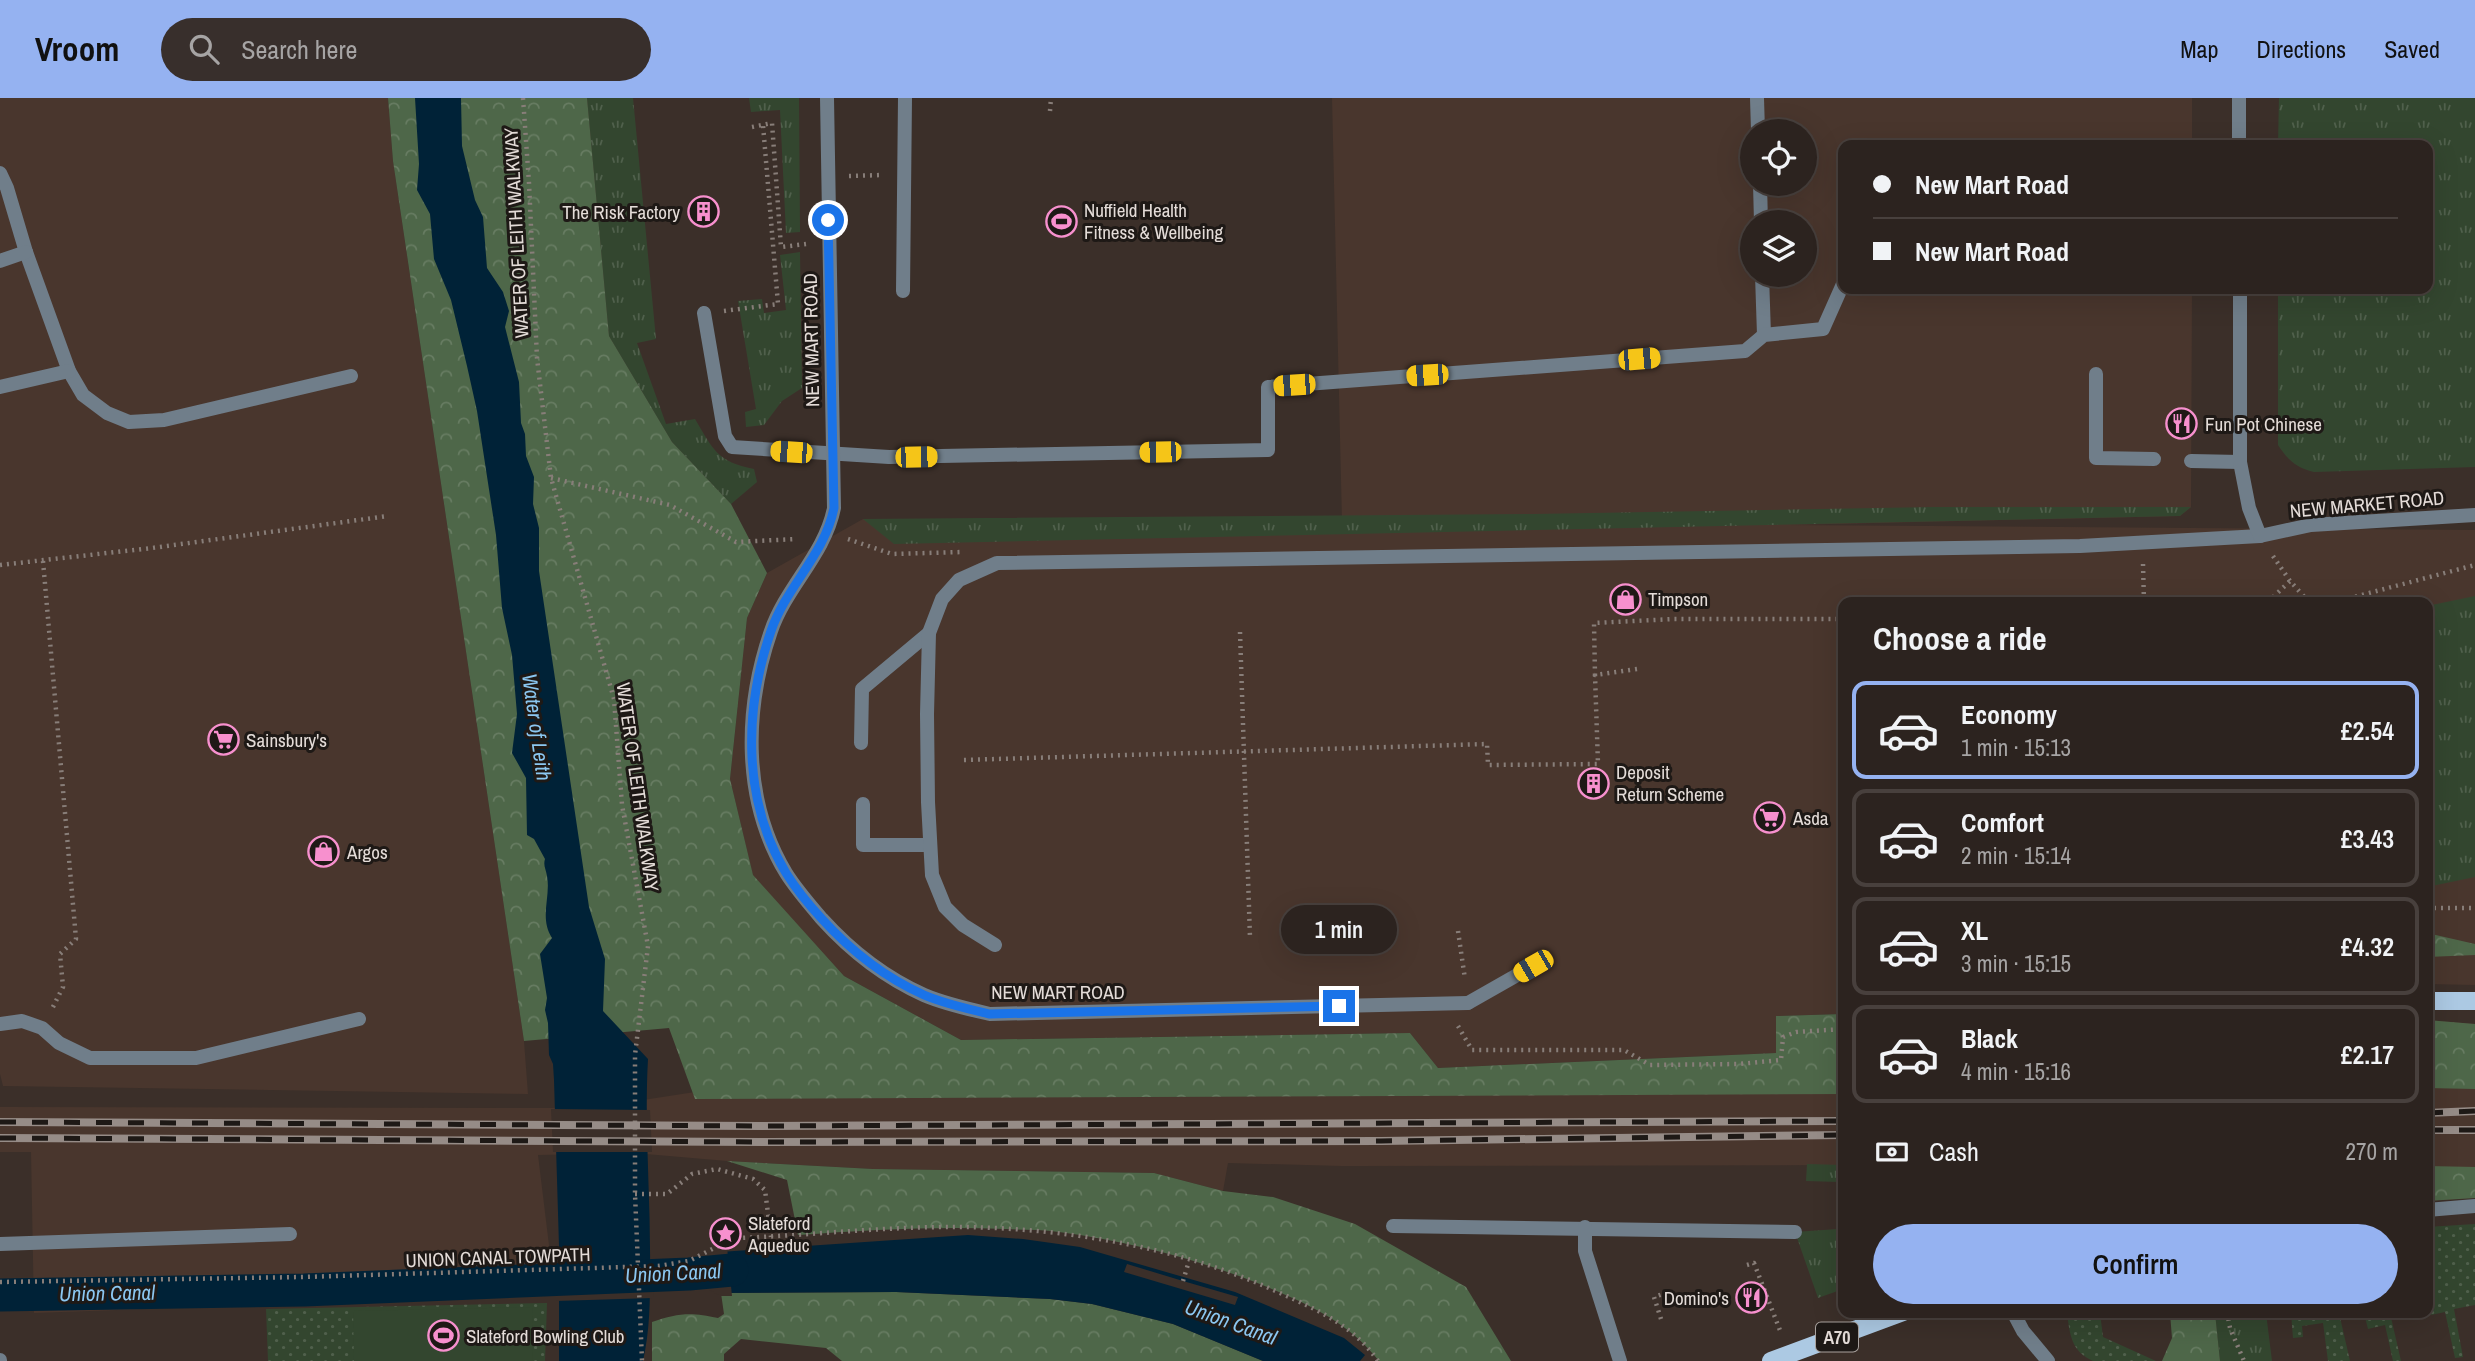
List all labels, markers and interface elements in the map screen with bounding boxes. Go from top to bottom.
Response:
search box [161,18,651,81]
text: Vroom [35,27,119,71]
icon: search [185,30,223,68]
text: Search here [241,32,357,67]
text: Map [2180,33,2218,65]
text: Directions [2256,33,2346,65]
text: Saved [2384,33,2440,65]
map controls [1740,119,1817,287]
button: locate [1740,119,1817,196]
street label: WATER OF LEITH WALKWAY [497,127,534,339]
text: New Mart Road [1915,167,2069,202]
building icon: The Risk Factory [686,195,720,229]
place label: Nuffield Health Fitness & Wellbeing [1084,197,1223,245]
place label: The Risk Factory [562,199,680,225]
route start [812,204,844,236]
sports icon: Nuffield Health Fitness & Wellbeing [1044,204,1078,238]
button: layers [1740,210,1817,287]
text: New Mart Road [1915,234,2069,269]
street label: NEW MART ROAD [797,273,825,407]
car [1618,347,1661,371]
car [1406,363,1449,387]
car [1273,373,1316,397]
restaurant icon: Fun Pot Chinese [2165,407,2199,441]
place label: Fun Pot Chinese [2205,411,2322,437]
car [770,440,813,464]
car [1139,441,1182,463]
car [895,446,938,468]
street label: NEW MARKET ROAD [2289,484,2445,524]
shop icon: Timpson [1608,582,1642,616]
place label: Timpson [1648,586,1708,612]
text: Choose a ride [1873,617,2047,660]
water label: Water of Leith [515,672,559,782]
street label: WATER OF LEITH WALKWAY [610,681,666,894]
text: Economy [1961,697,2057,732]
icon: car [1877,699,1940,762]
text: £2.54 [2341,713,2394,748]
supermarket icon: Sainsbury's [206,723,240,757]
place label: Sainsbury's [246,727,327,753]
text: 1 min · 15:13 [1961,732,2071,763]
place label: Deposit Return Scheme [1616,759,1724,807]
building icon: Deposit Return Scheme [1576,766,1610,800]
supermarket icon: Asda [1753,801,1787,835]
place label: Asda [1792,805,1829,831]
text: Comfort [1961,805,2044,840]
icon: car [1877,807,1940,870]
text: £3.43 [2341,821,2394,856]
shop icon: Argos [307,835,341,869]
place label: Argos [346,839,388,865]
text: 2 min · 15:14 [1961,840,2071,871]
callout: 1 min [1281,904,1397,954]
text: XL [1961,913,1988,948]
text: 1 min [1315,914,1363,945]
icon: car [1877,915,1940,978]
text: £4.32 [2341,929,2394,964]
car [1510,946,1557,986]
text: 3 min · 15:15 [1961,948,2071,979]
street label: NEW MART ROAD [991,979,1125,1005]
route end [1323,990,1355,1022]
text: Black [1961,1021,2018,1056]
icon: car [1877,1023,1940,1086]
text: £2.17 [2341,1037,2394,1072]
text: 4 min · 15:16 [1961,1056,2071,1087]
icon: cash [1873,1133,1911,1171]
text: Cash [1929,1134,1979,1169]
text: 270 m [2346,1136,2398,1167]
place label: Slateford Aqueduc [747,1210,810,1258]
place icon: Slateford Aqueduc [708,1217,742,1251]
button: Confirm [1873,1224,2398,1304]
street label: UNION CANAL TOWPATH [405,1241,591,1273]
water label: Union Canal [624,1256,723,1290]
water label: Union Canal [59,1278,156,1308]
restaurant icon: Domino's [1735,1281,1769,1315]
place label: Domino's [1664,1285,1729,1311]
water label: Union Canal [1181,1292,1282,1352]
sports icon: Slateford Bowling Club [426,1319,460,1353]
road number: A70 [1816,1322,1858,1352]
place label: Slateford Bowling Club [466,1323,624,1349]

